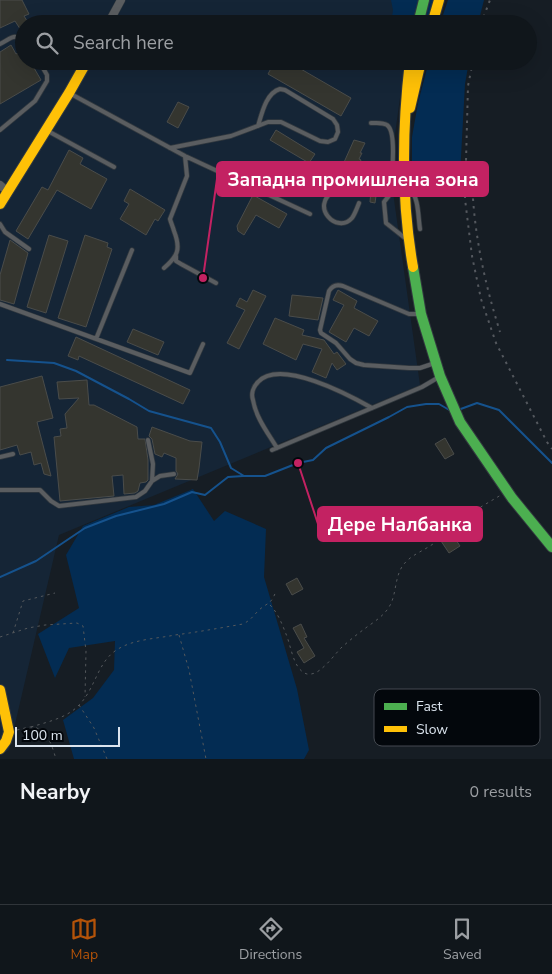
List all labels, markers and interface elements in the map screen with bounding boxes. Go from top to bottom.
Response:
search box [15,15,537,70]
icon: search [33,29,61,57]
text: Search here [73,30,174,56]
callout: Западна промишлена зона [217,162,488,196]
text: Западна промишлена зона [227,167,479,193]
callout: Дере Налбанка [318,507,482,541]
text: Дере Налбанка [328,512,472,538]
legend [374,689,540,746]
text: Fast [416,697,442,716]
text: Slow [416,720,448,739]
scale bar [15,724,120,747]
text: 100 m [22,726,63,745]
text: Nearby [20,778,90,806]
text: 0 results [470,781,532,803]
tab: Map [70,915,98,964]
tab: Directions [239,915,302,964]
tab: Saved [443,915,482,964]

